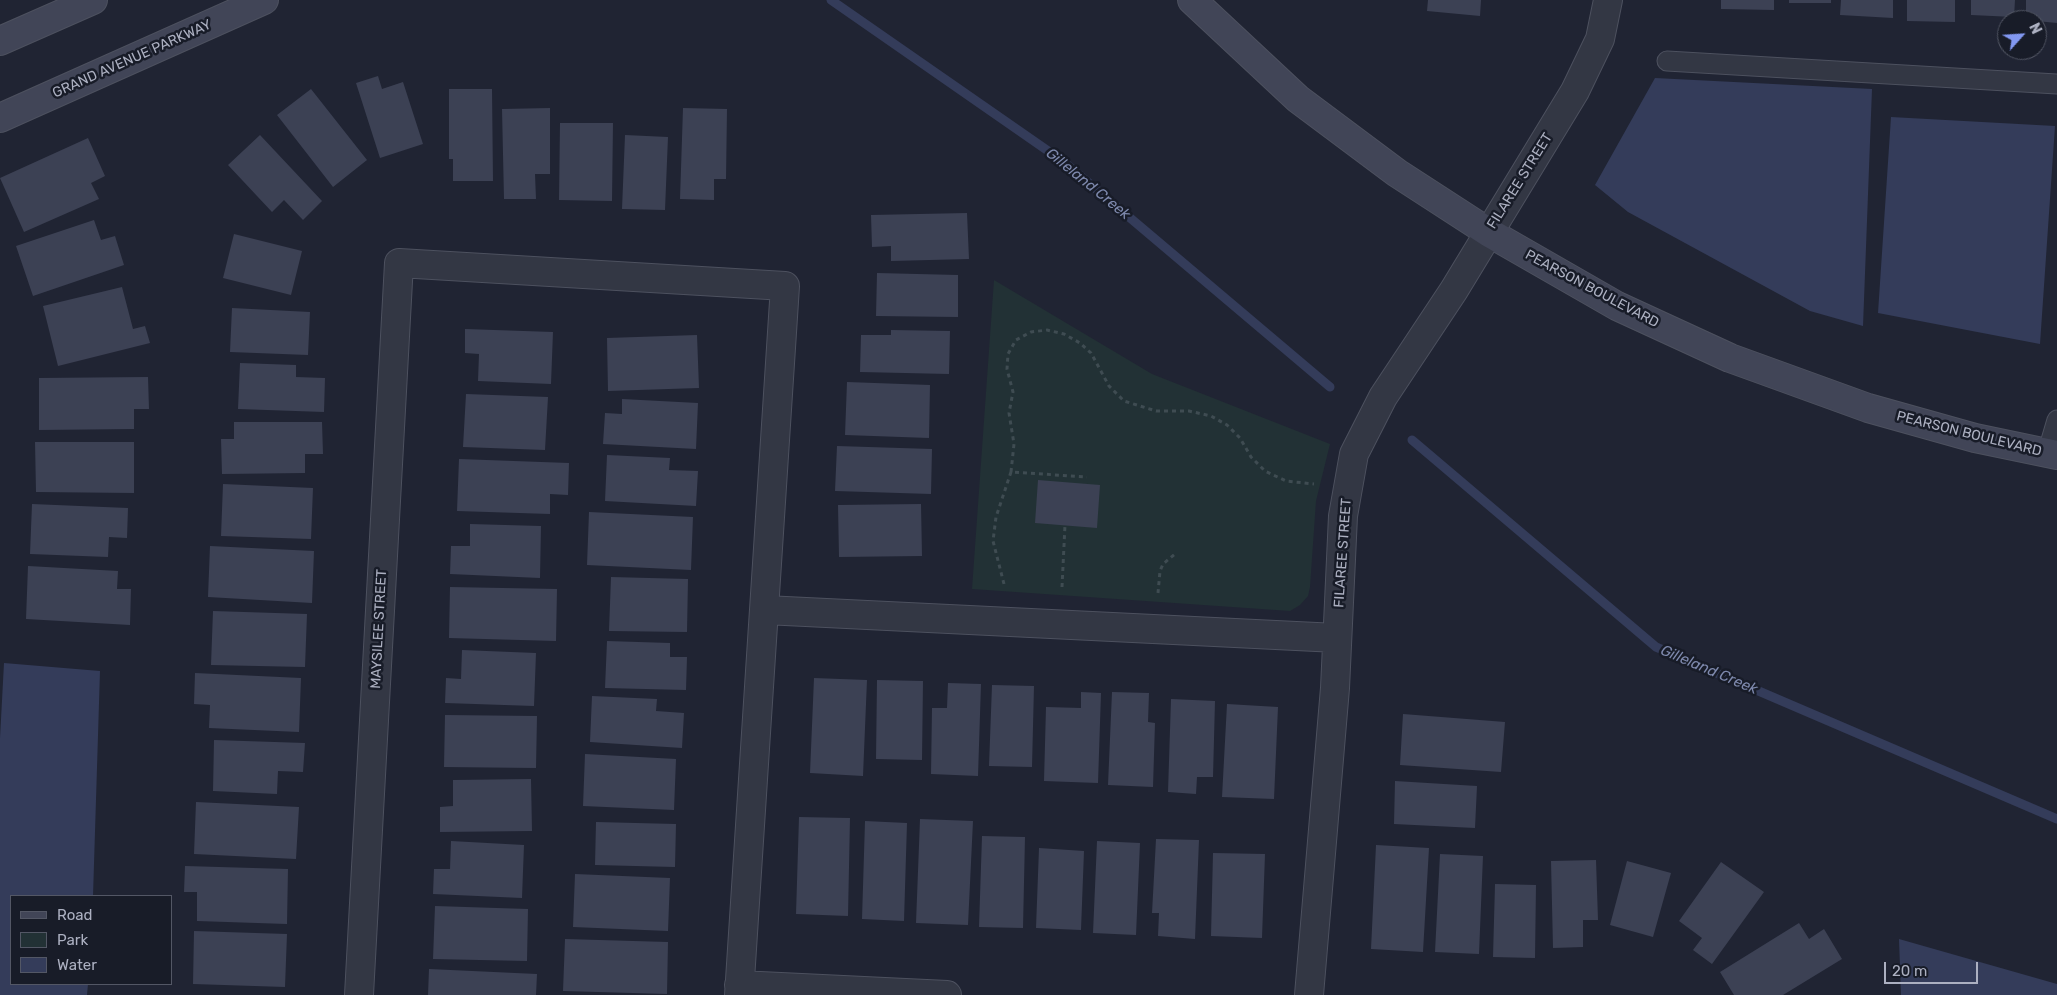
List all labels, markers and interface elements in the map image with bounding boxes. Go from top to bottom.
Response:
north arrow [1997,10,2047,60]
street label: GRAND AVENUE PARKWAY [50,16,214,102]
text: N [2025,20,2045,37]
street label: FILAREE STREET [1484,130,1556,232]
water label: Gilleland Creek [1042,144,1134,224]
street label: PEARSON BOULEVARD [1522,247,1662,331]
street label: PEARSON BOULEVARD [1895,408,2043,460]
street label: FILAREE STREET [1331,498,1355,608]
street label: MAYSILEE STREET [367,569,391,689]
water label: Gilleland Creek [1658,641,1760,699]
legend [10,895,172,985]
text: Road [57,906,93,924]
text: Park [57,931,88,949]
scale bar [1887,952,1981,984]
text: Water [57,956,97,974]
text: 20 m [1892,962,1927,980]

